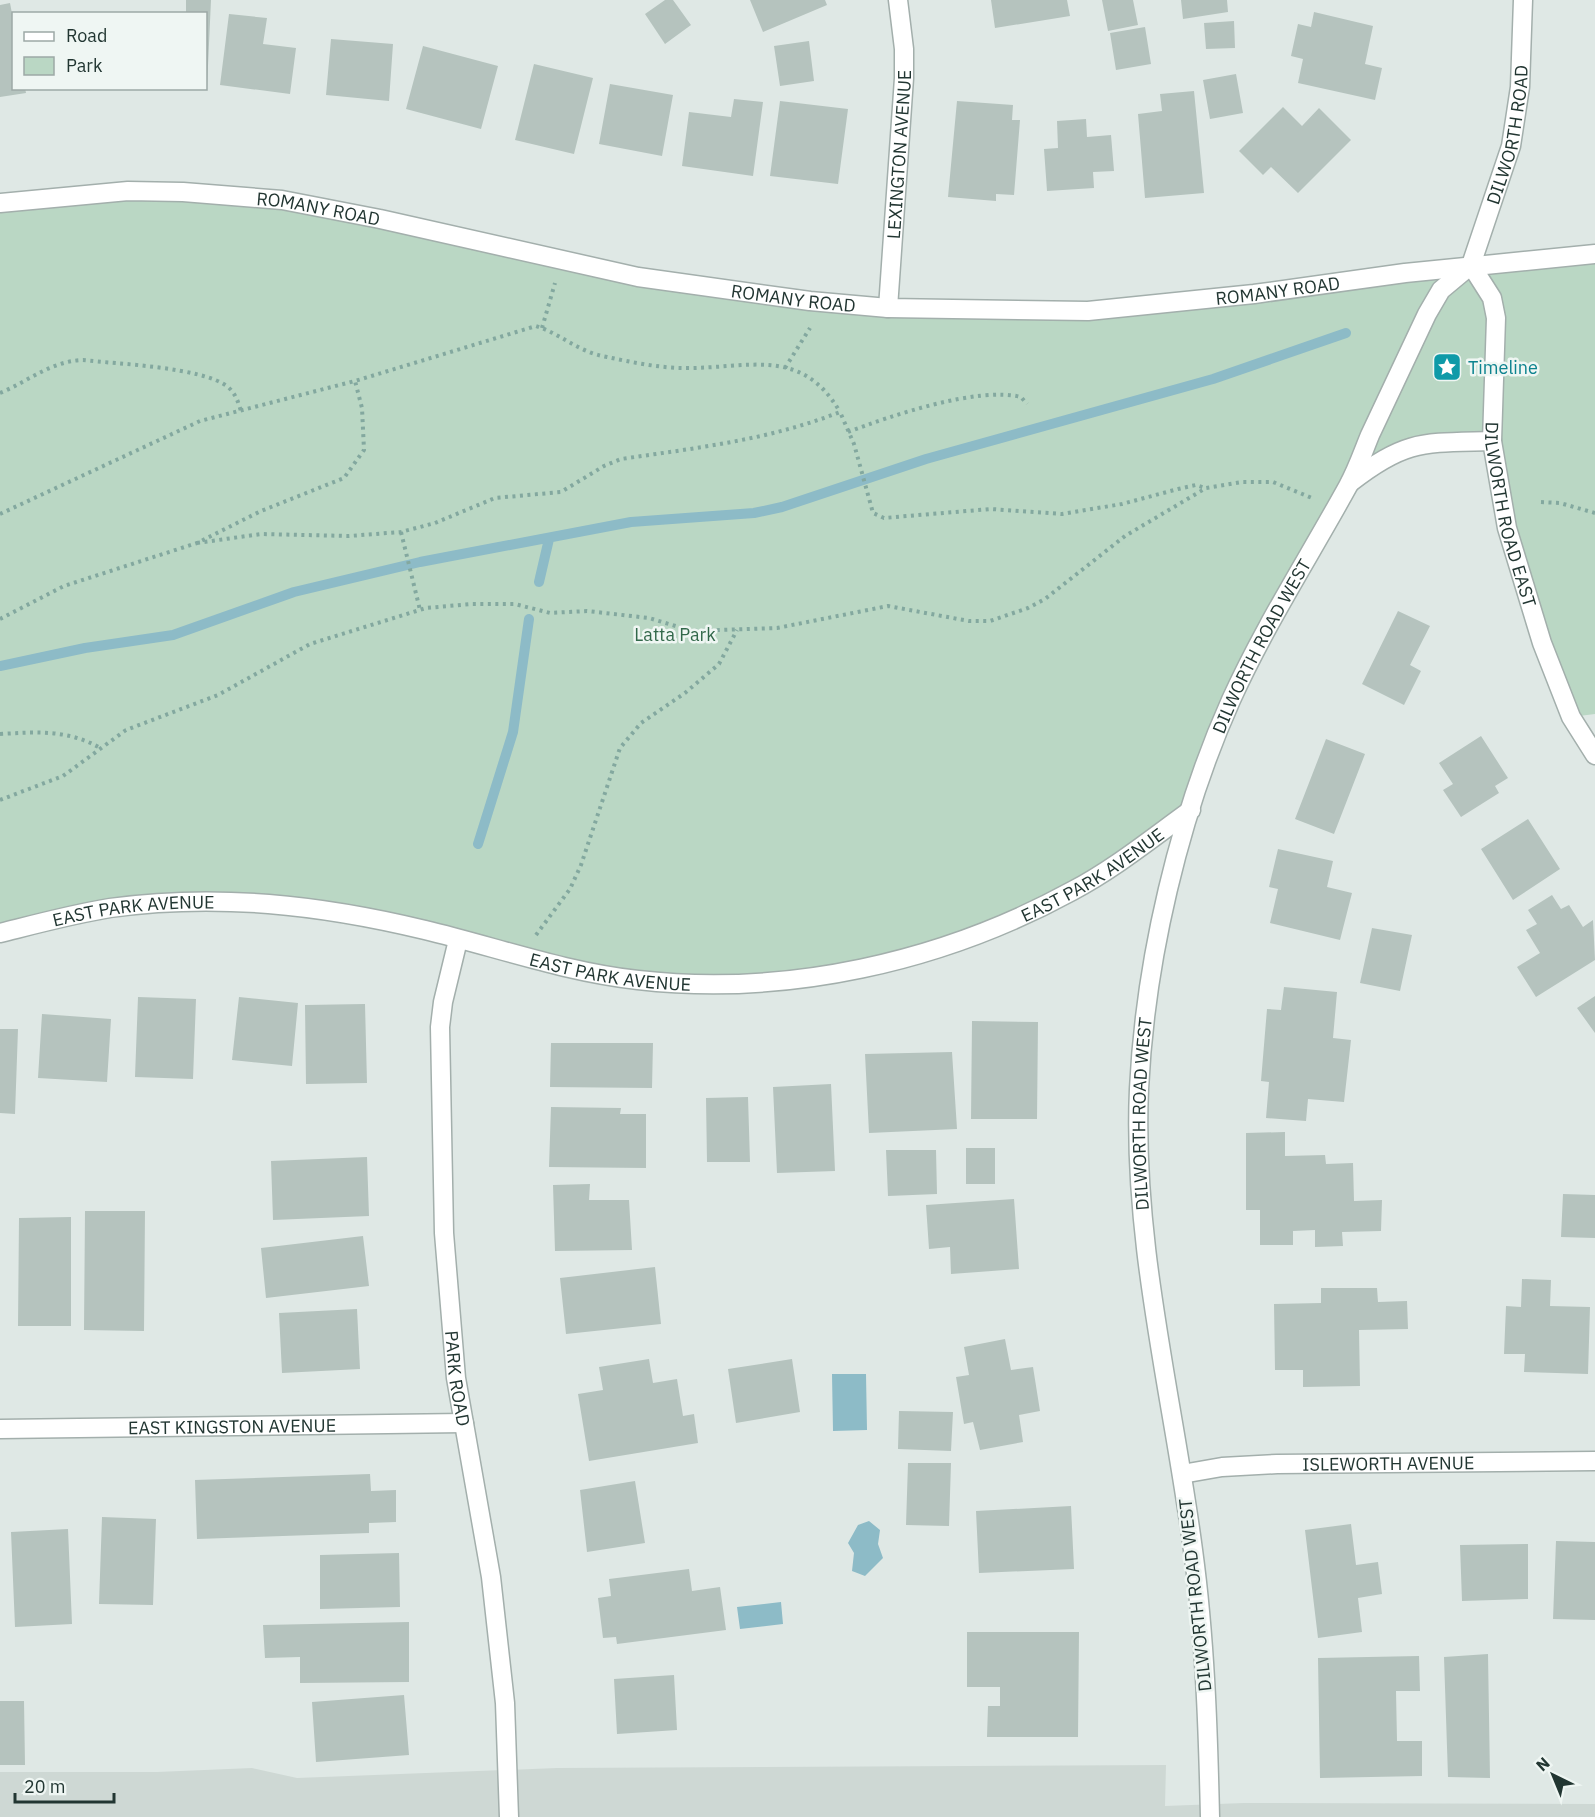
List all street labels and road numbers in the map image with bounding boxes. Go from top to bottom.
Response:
street label: DILWORTH ROAD [1481,65,1532,207]
street label: LEXINGTON AVENUE [881,70,916,240]
street label: ROMANY ROAD [256,186,382,230]
street label: ROMANY ROAD [1214,271,1341,309]
street label: ROMANY ROAD [730,279,857,317]
street label: DILWORTH ROAD EAST [1481,421,1542,610]
street label: DILWORTH ROAD WEST [1207,555,1316,737]
street label: EAST PARK AVENUE [1017,822,1168,926]
street label: EAST PARK AVENUE [50,890,215,931]
street label: EAST PARK AVENUE [527,947,692,995]
street label: DILWORTH ROAD WEST [1127,1016,1156,1211]
street label: PARK ROAD [441,1330,476,1428]
street label: EAST KINGSTON AVENUE [128,1413,336,1439]
street label: ISLEWORTH AVENUE [1302,1451,1474,1475]
street label: DILWORTH ROAD WEST [1173,1497,1217,1693]

